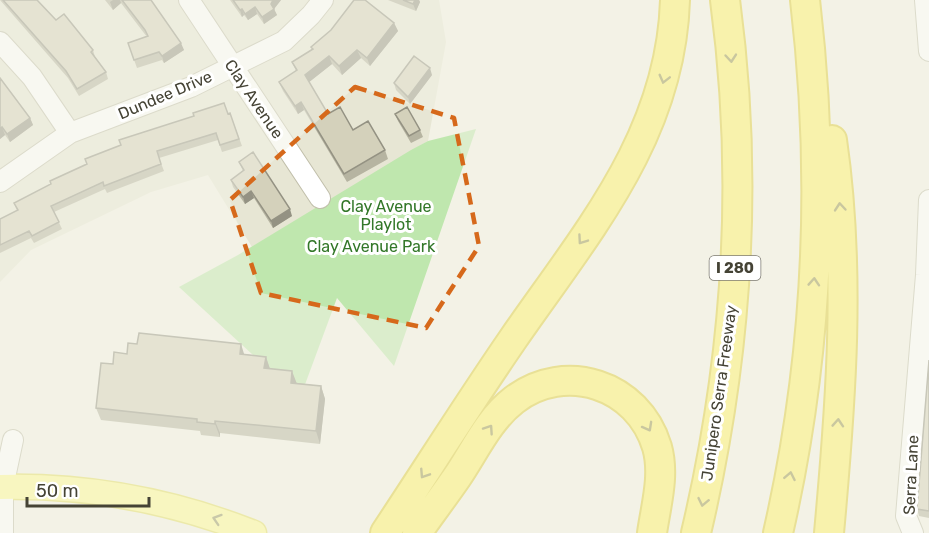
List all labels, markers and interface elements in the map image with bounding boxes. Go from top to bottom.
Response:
one-way arrow [724,54,737,63]
street label: Clay Avenue [221,56,287,142]
street label: Dundee Drive [115,67,215,123]
one-way arrow [659,73,672,83]
park label: Clay Avenue Playlot [340,197,432,234]
one-way arrow [834,202,847,212]
one-way arrow [578,233,589,244]
park label: Clay Avenue Park [307,237,436,256]
road number: I 280 [710,256,760,280]
one-way arrow [807,278,820,287]
street label: Junipero Serra Freeway [697,304,741,482]
one-way arrow [831,418,844,427]
one-way arrow [641,421,652,431]
one-way arrow [482,425,493,436]
street label: Serra Lane [899,434,923,516]
one-way arrow [420,468,431,479]
scale bar [27,470,148,508]
one-way arrow [783,471,796,481]
text: 50 m [36,480,79,502]
one-way arrow [697,497,710,507]
one-way arrow [212,514,223,527]

